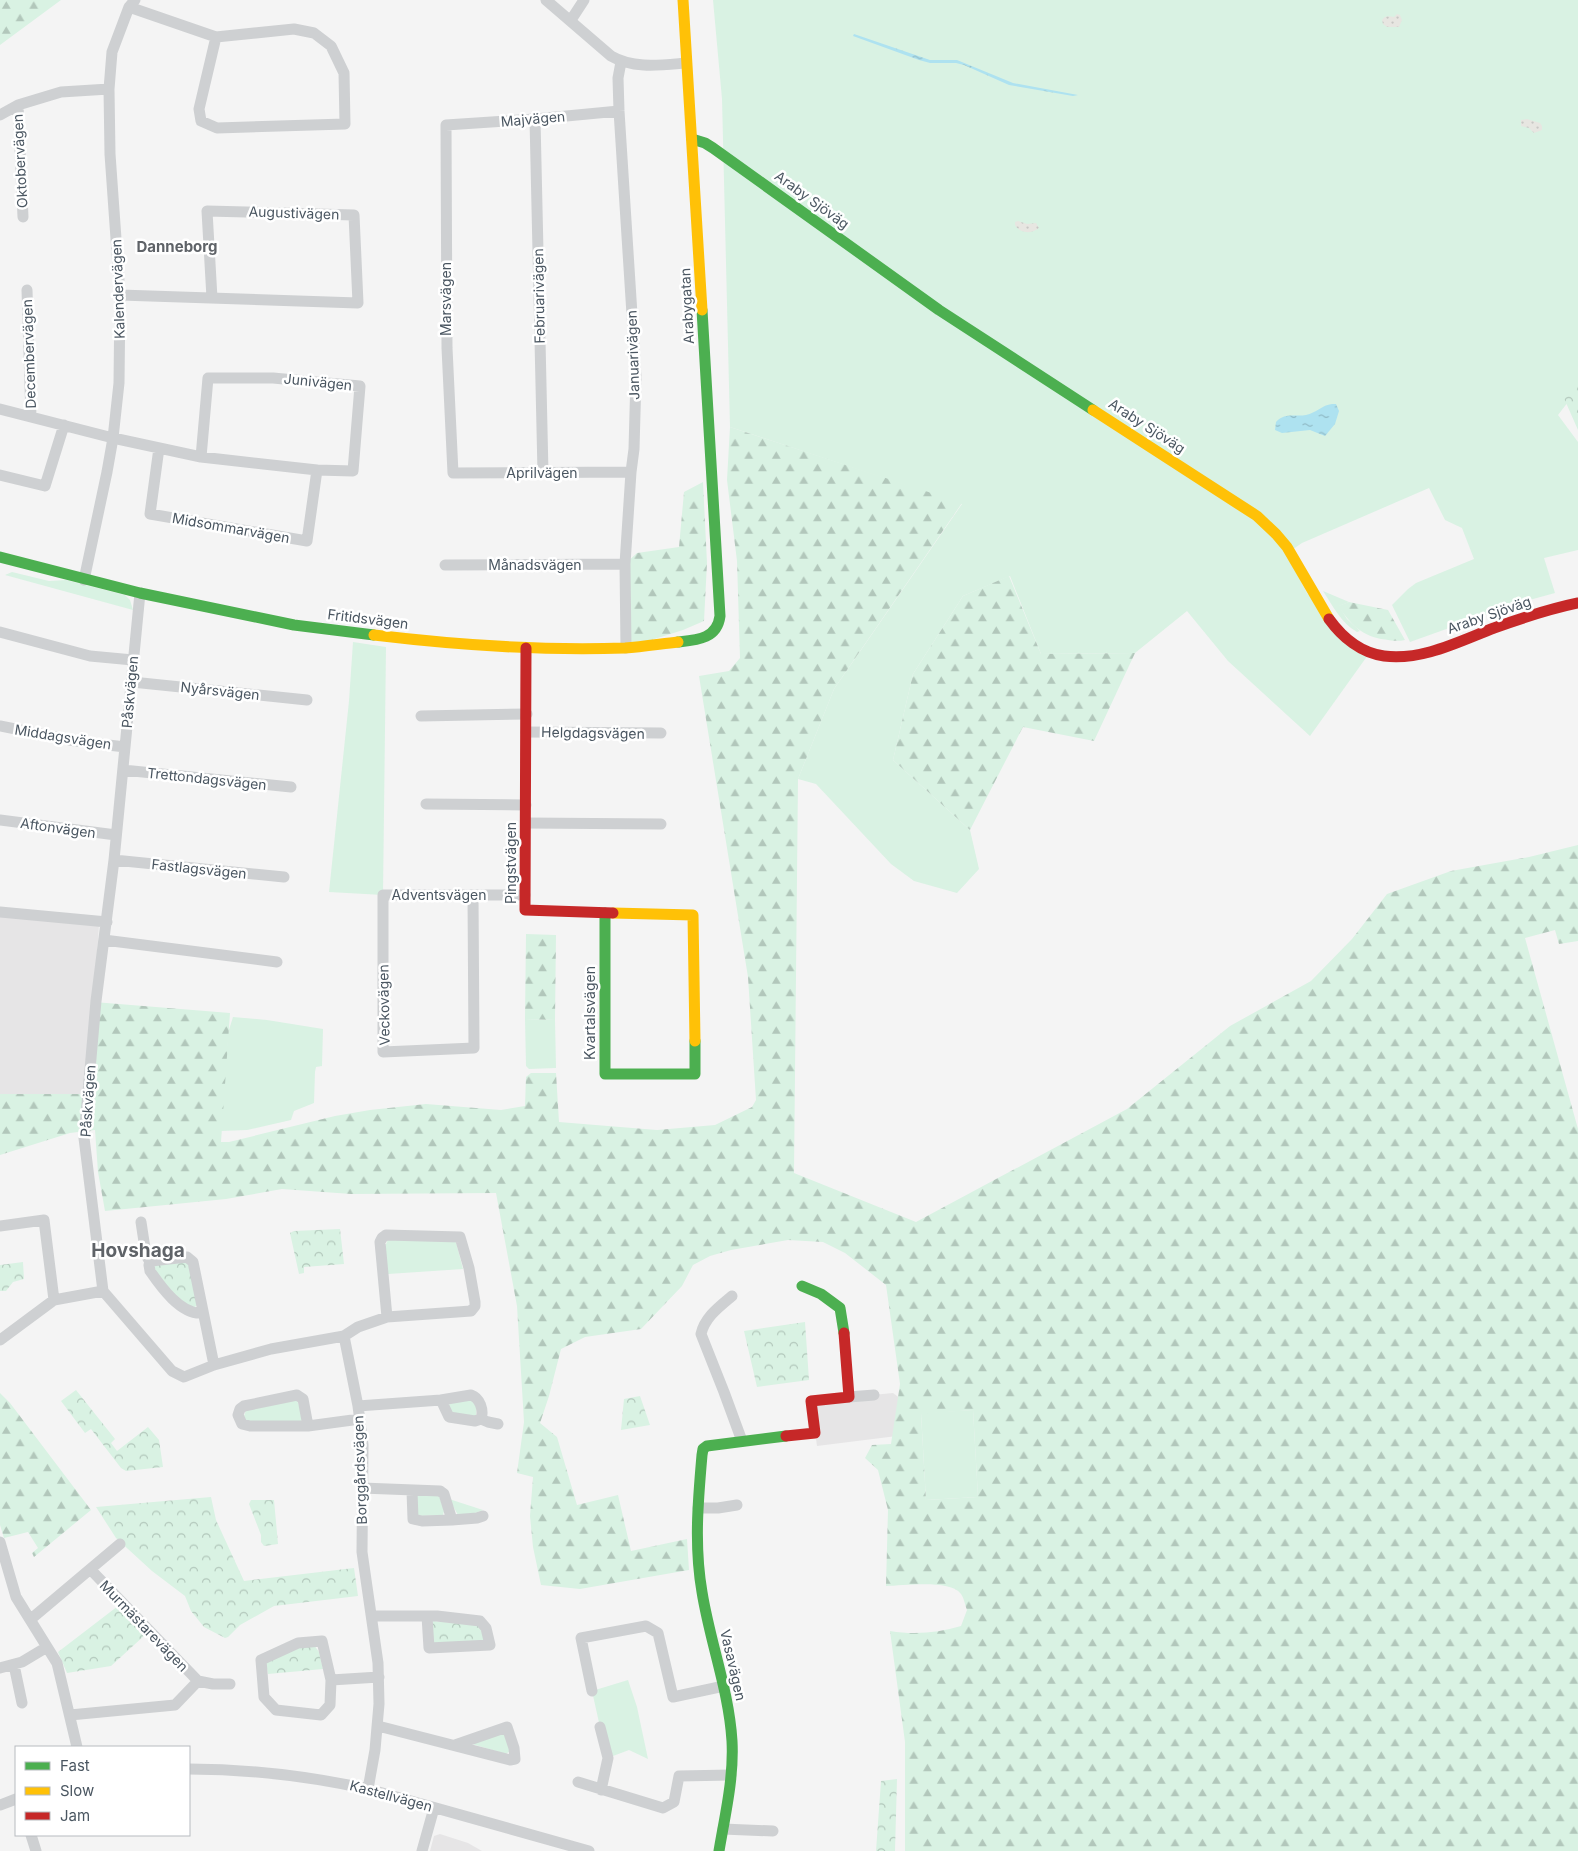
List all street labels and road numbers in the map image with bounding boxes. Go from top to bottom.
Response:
street label: Majvägen [500,107,566,130]
street label: Oktobervägen [9,114,30,208]
street label: Araby Sjöväg [772,167,853,232]
street label: Augustivägen [248,202,340,223]
street label: Kalendervägen [107,239,128,339]
street label: Februarivägen [529,248,548,344]
street label: Marsvägen [437,262,454,336]
street label: Arabygatan [676,268,697,344]
street label: Decembervägen [18,299,39,409]
street label: Januarivägen [622,310,643,400]
street label: Junivägen [283,369,353,394]
street label: Araby Sjöväg [1106,395,1189,457]
street label: Aprilvägen [506,464,578,481]
street label: Midsommarvägen [171,509,291,546]
street label: Månadsvägen [488,556,582,573]
street label: Araby Sjöväg [1445,592,1533,637]
street label: Fritidsvägen [327,605,409,632]
street label: Påskvägen [118,655,141,729]
street label: Nyårsvägen [180,678,261,703]
street label: Middagsvägen [13,720,113,753]
street label: Helgdagsvägen [541,723,645,742]
street label: Trettondagsvägen [147,764,268,793]
street label: Aftonvägen [19,814,97,841]
street label: Pingstvägen [502,822,519,904]
street label: Fastlagsvägen [151,855,248,882]
street label: Adventsvägen [392,886,486,903]
street label: Veckovägen [374,964,393,1046]
street label: Kvartalsvägen [581,966,598,1060]
street label: Påskvägen [76,1064,99,1138]
street label: Borggårdsvägen [349,1415,370,1525]
street label: Murmästarevägen [97,1577,192,1675]
street label: Vasavägen [717,1628,750,1702]
street label: Kastellvägen [348,1776,434,1815]

